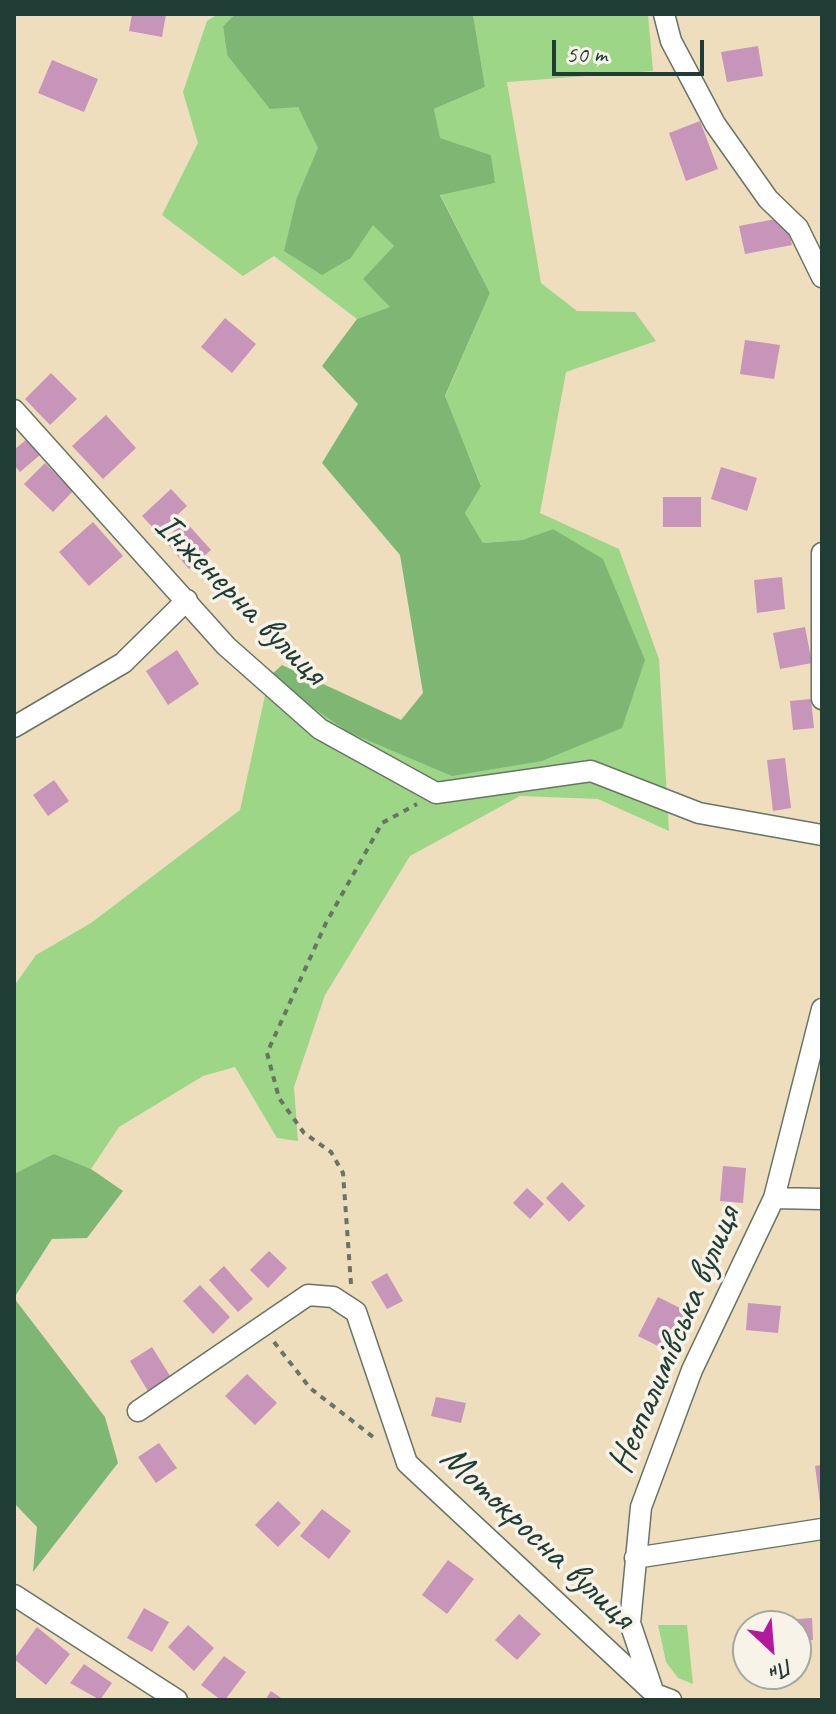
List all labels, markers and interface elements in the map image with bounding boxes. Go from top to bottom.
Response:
scale bar [556,24,708,74]
text: 50 m [566,39,607,69]
street label: Інженерна вулиця [144,504,336,696]
street label: Неопалимівська вулиця [598,1200,752,1480]
street label: Мотокросна вулиця [430,1436,644,1640]
north arrow [732,1610,812,1690]
text: Пн [765,1652,798,1687]

